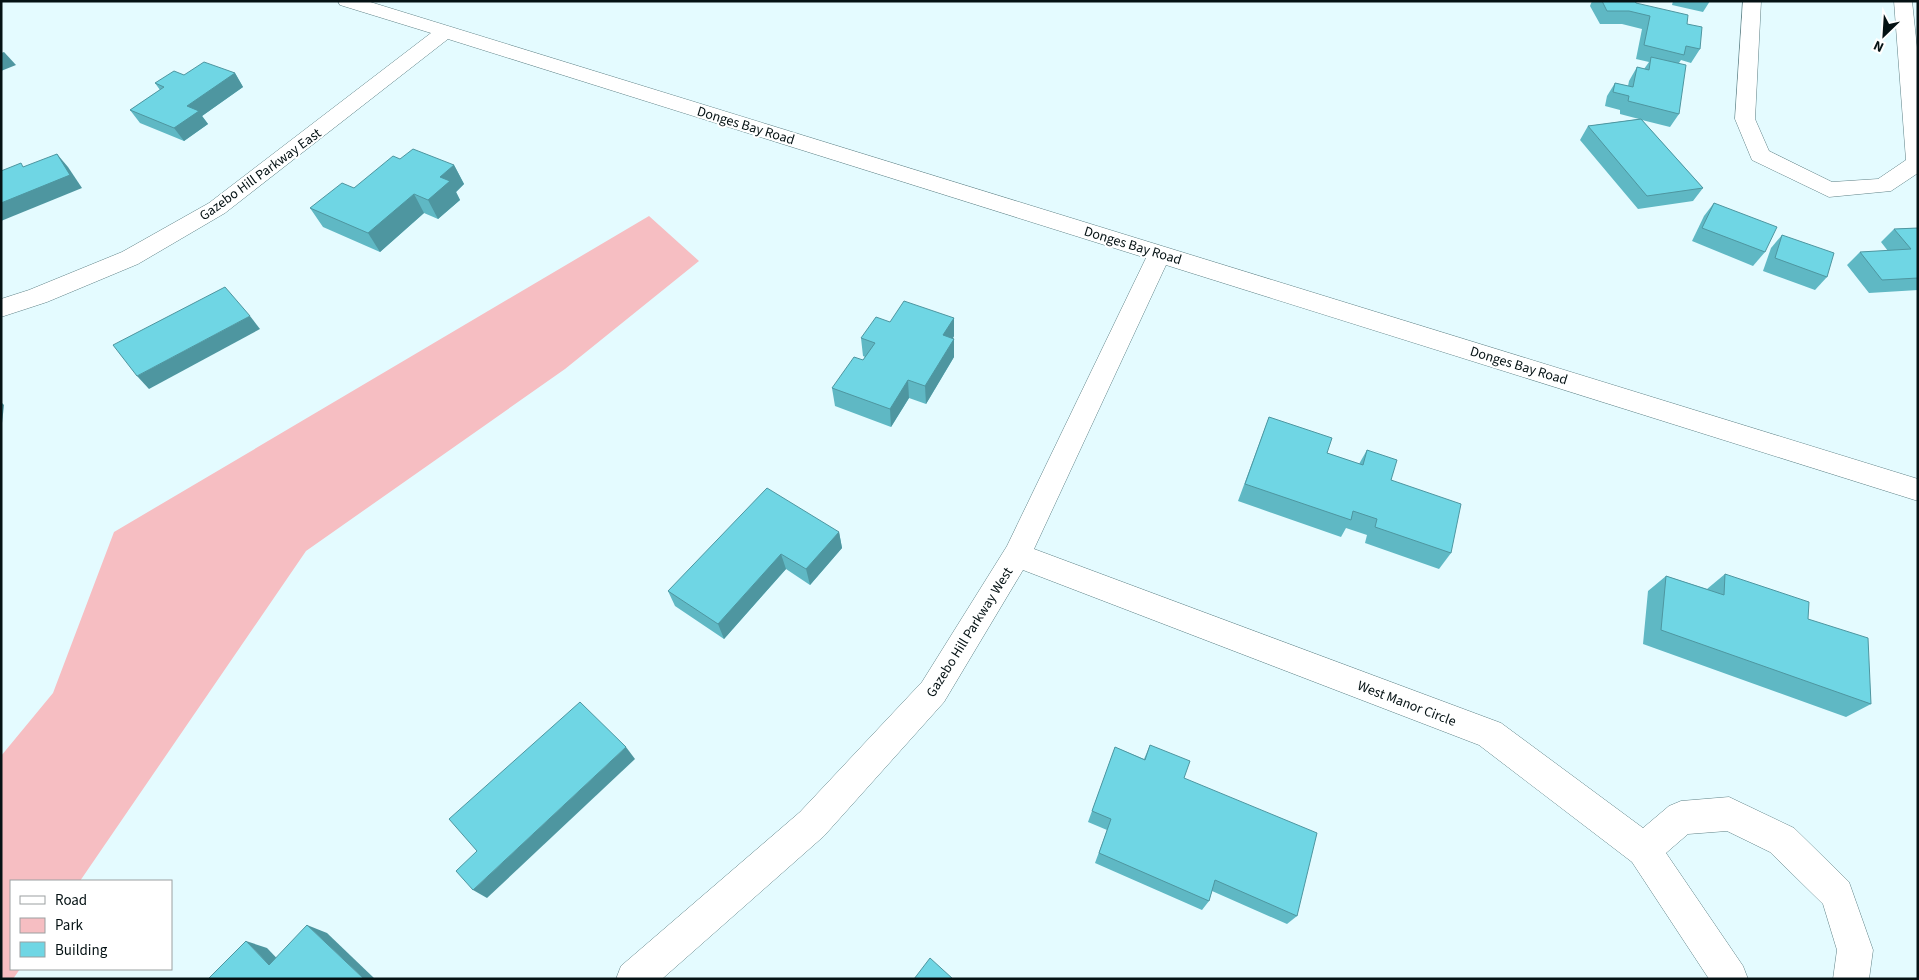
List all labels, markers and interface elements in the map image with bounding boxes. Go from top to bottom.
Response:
north arrow [1859,10,1909,60]
text: N [1870,35,1887,57]
street label: Donges Bay Road [694,102,797,150]
street label: Gazebo Hill Parkway East [196,124,326,226]
street label: Donges Bay Road [1081,222,1184,270]
street label: Donges Bay Road [1467,342,1570,390]
street label: Gazebo Hill Parkway West [922,563,1018,701]
street label: West Manor Circle [1354,676,1459,732]
legend [10,880,172,970]
text: Road [55,890,87,911]
text: Park [55,915,84,936]
text: Building [55,940,108,961]

